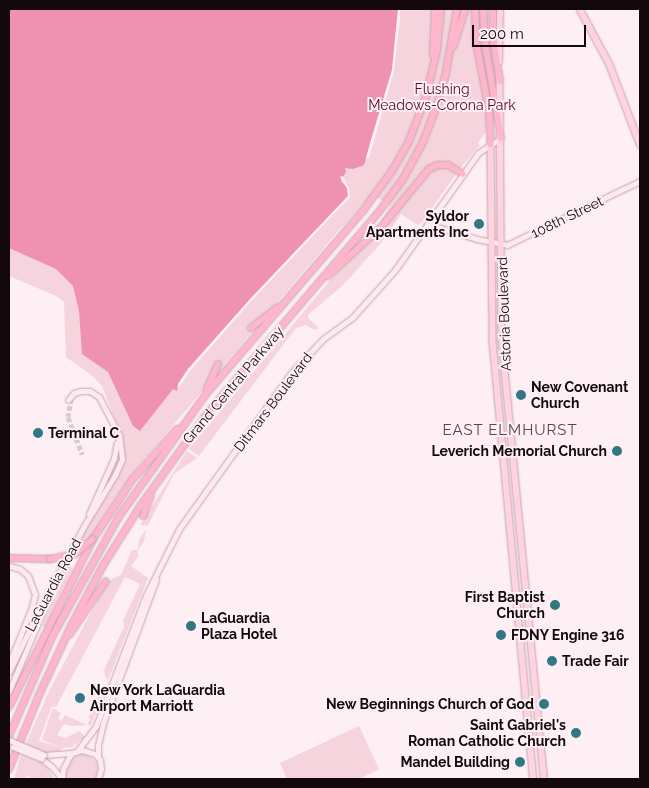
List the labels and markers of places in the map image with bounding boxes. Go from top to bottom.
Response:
place label: Syldor Apartments Inc [366,208,469,240]
marker: Syldor Apartments Inc [473,218,485,230]
place label: New Covenant Church [531,379,629,412]
marker: New Covenant Church [515,389,527,401]
place label: Terminal C [48,425,120,441]
marker: Terminal C [32,427,44,439]
place label: Leverich Memorial Church [431,443,607,459]
marker: Leverich Memorial Church [611,445,623,457]
place label: First Baptist Church [465,589,545,622]
marker: First Baptist Church [549,599,561,611]
place label: LaGuardia Plaza Hotel [201,610,277,642]
marker: LaGuardia Plaza Hotel [185,620,197,632]
place label: FDNY Engine 316 [511,627,625,643]
marker: FDNY Engine 316 [495,629,507,641]
place label: Trade Fair [562,653,629,669]
marker: Trade Fair [546,655,558,667]
place label: New York LaGuardia Airport Marriott [90,682,226,714]
marker: New York LaGuardia Airport Marriott [74,692,86,704]
place label: New Beginnings Church of God [325,696,534,712]
marker: New Beginnings Church of God [538,698,550,710]
place label: Saint Gabriel's Roman Catholic Church [408,717,566,750]
marker: Saint Gabriel's Roman Catholic Church [570,727,582,739]
place label: Mandel Building [400,754,510,770]
marker: Mandel Building [514,756,526,768]

